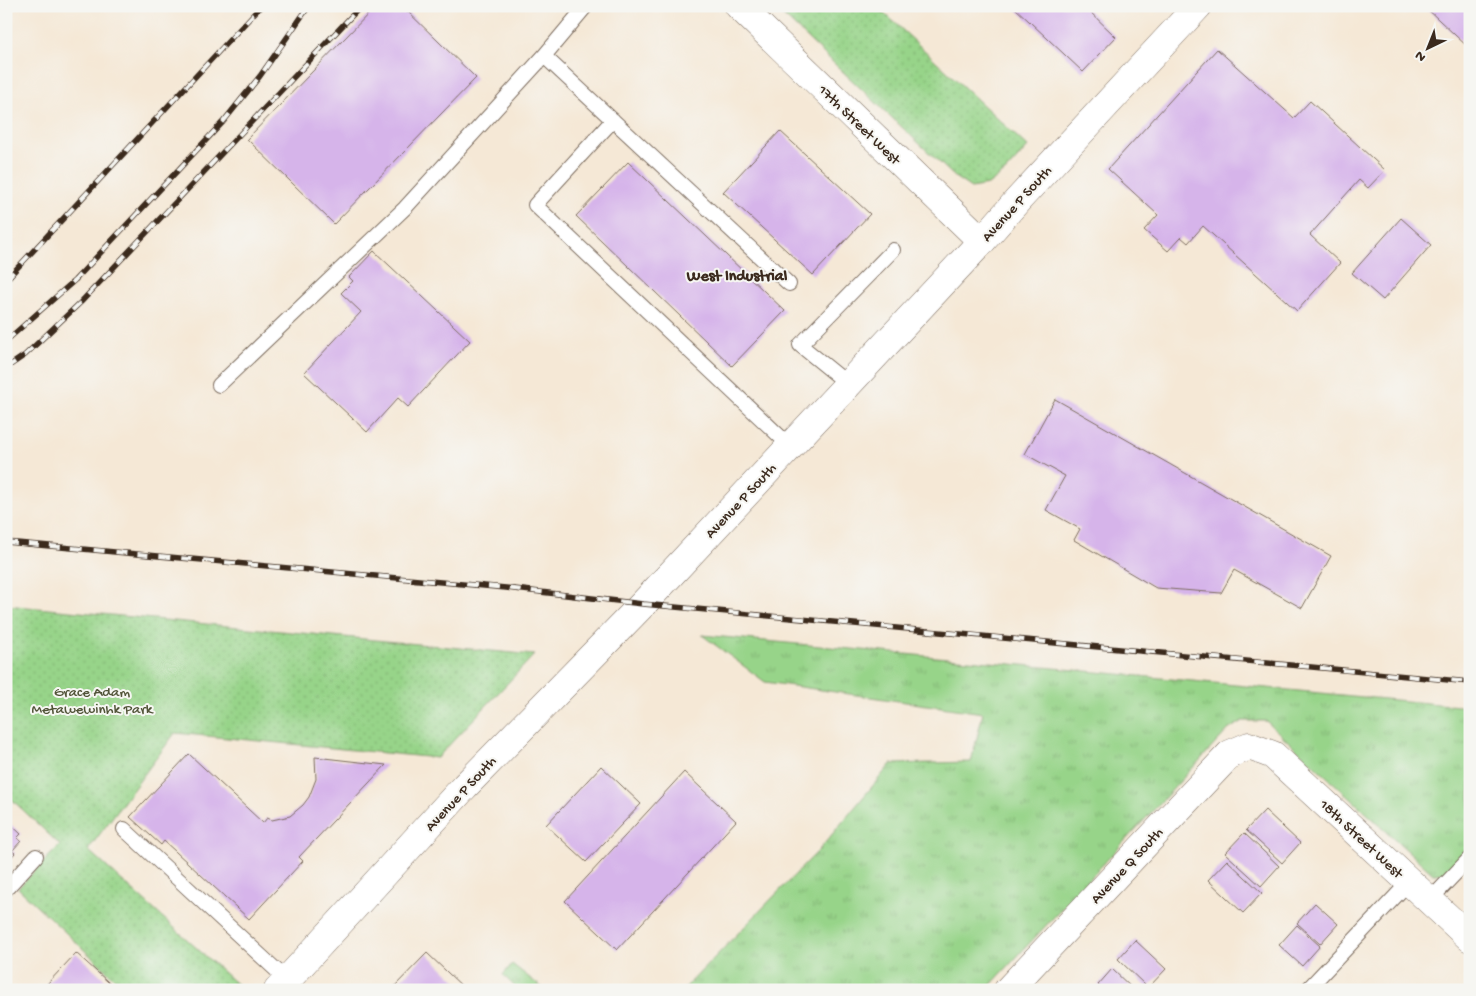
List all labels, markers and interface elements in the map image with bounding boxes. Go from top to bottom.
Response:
north arrow [1404,22,1454,72]
text: N [1412,46,1430,65]
street label: 17th Street West [813,81,905,170]
street label: Avenue P South [979,162,1056,246]
district label: West Industrial [686,268,788,287]
street label: Avenue P South [702,460,781,543]
park label: Grace Adam Metawewinhk Park [32,684,154,719]
street label: Avenue P South [422,753,501,836]
street label: 18th Street West [1314,795,1408,884]
street label: Avenue Q South [1087,824,1168,908]

